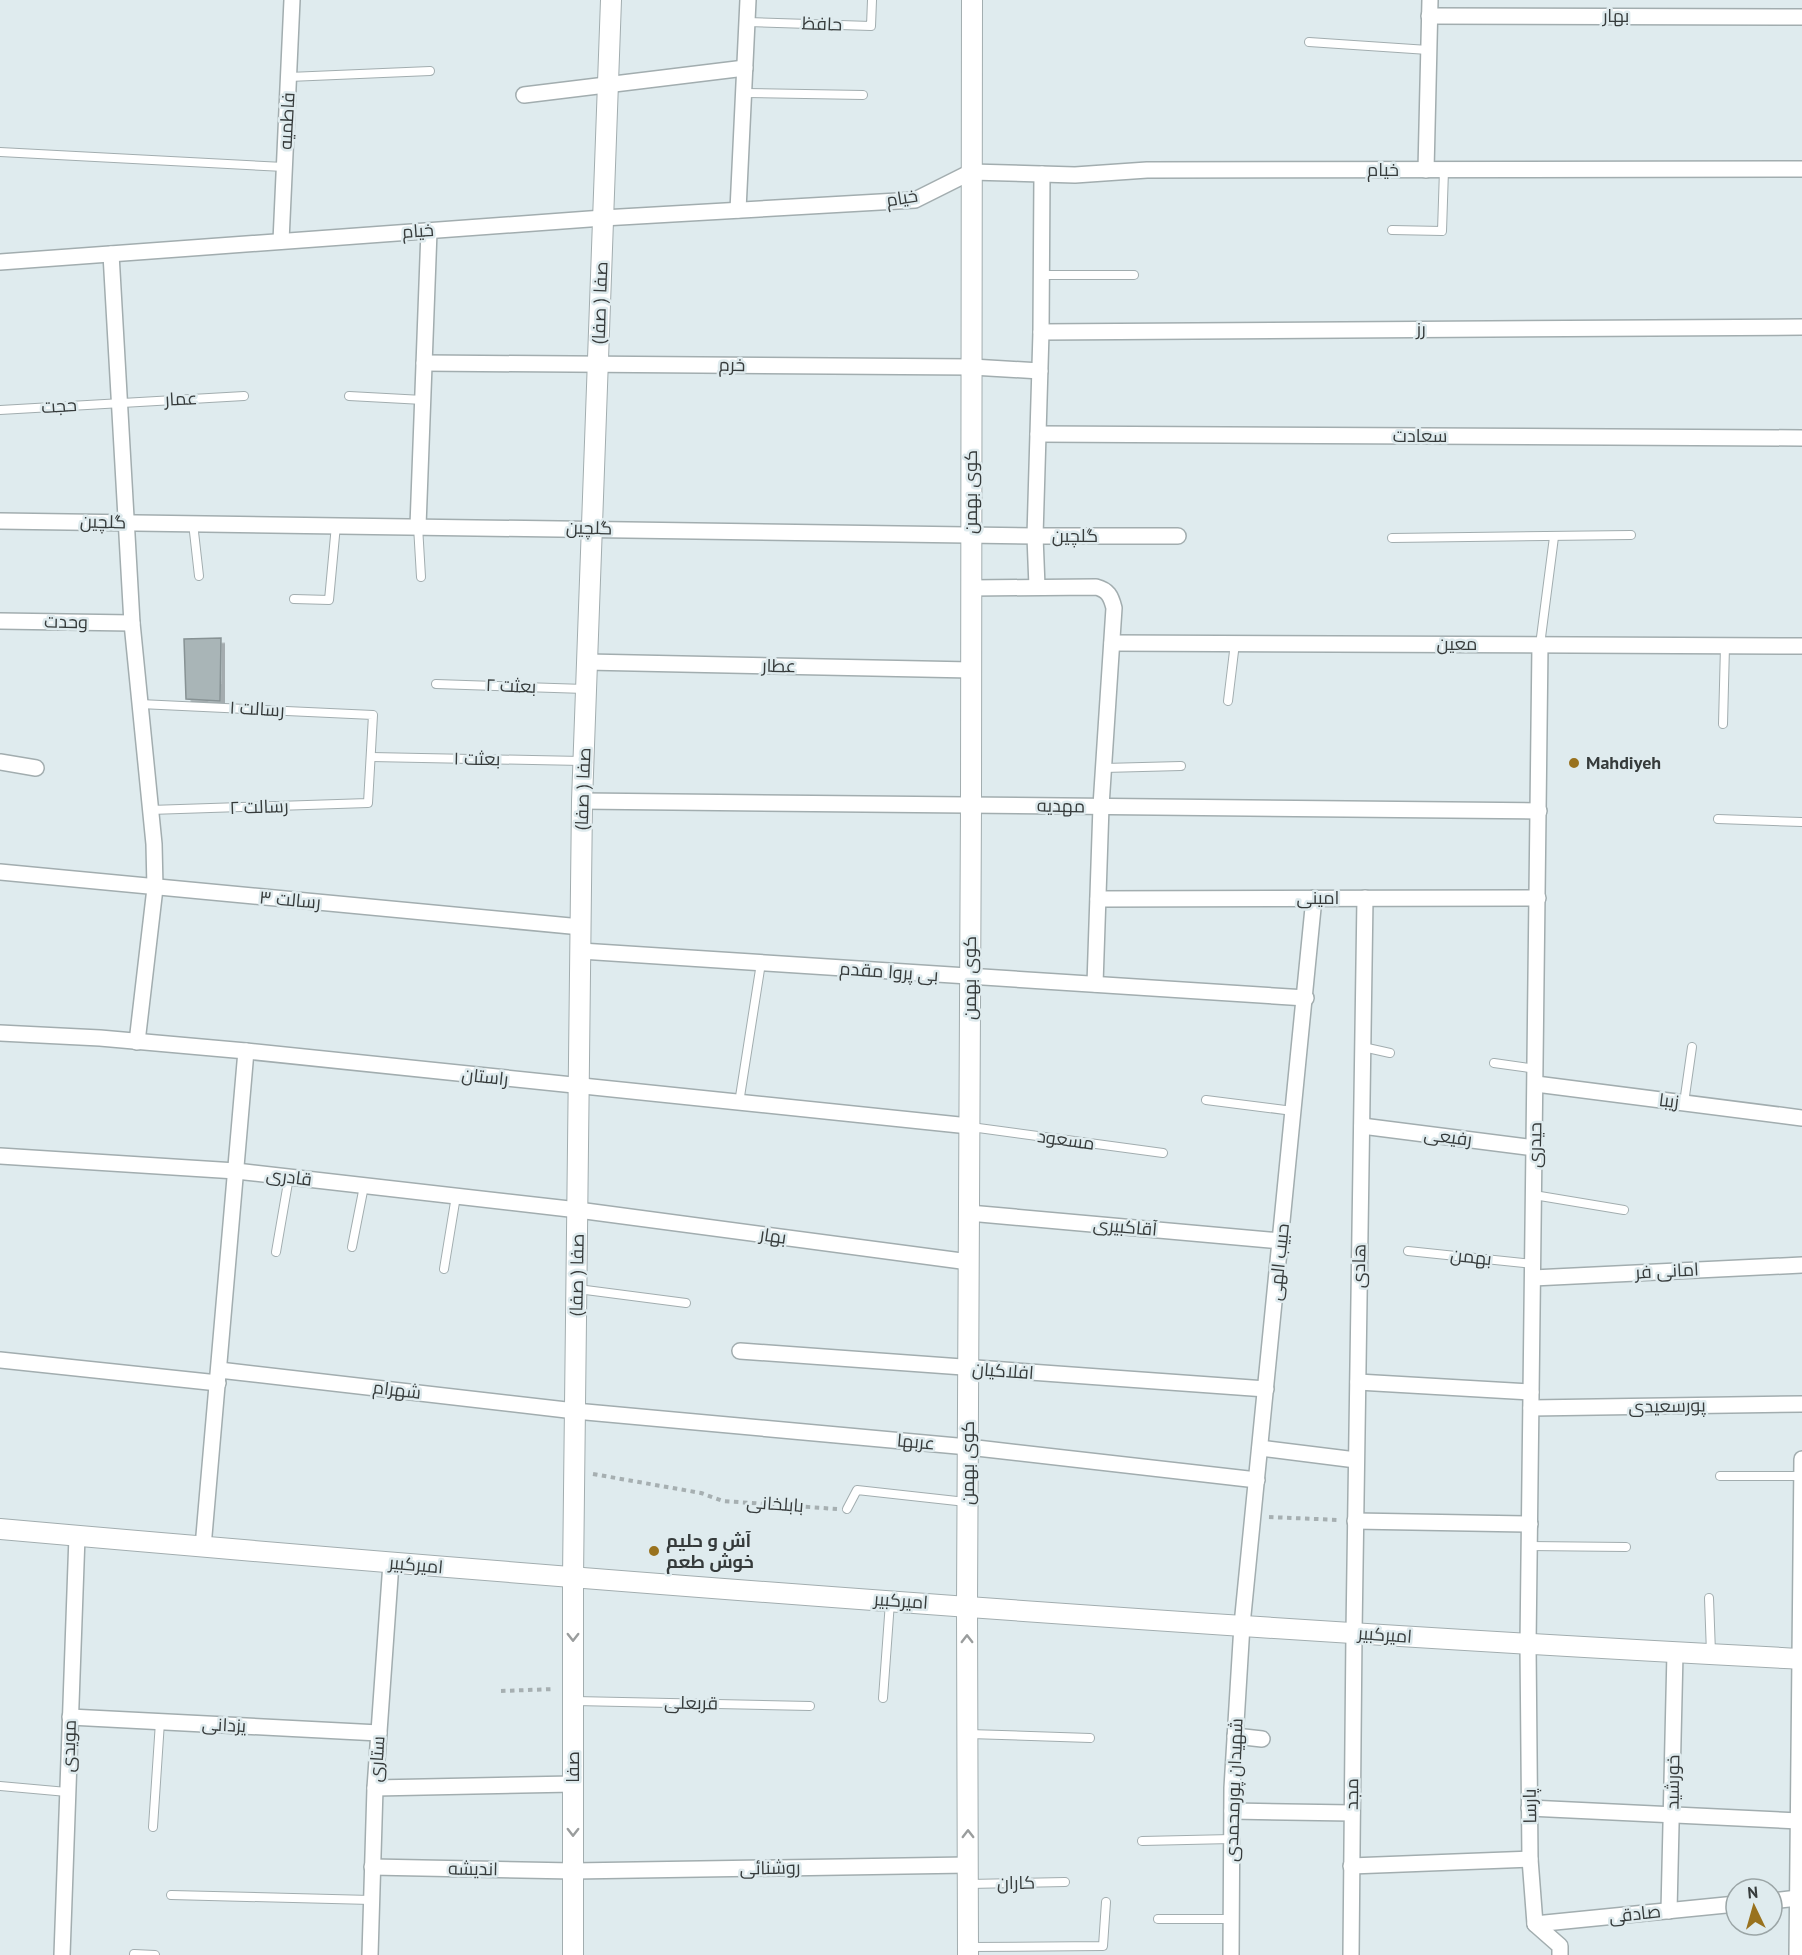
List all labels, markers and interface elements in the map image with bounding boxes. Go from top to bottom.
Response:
street label: بهار [1602,4,1629,27]
street label: حافظ [801,11,843,36]
street label: فاطمیه [274,92,299,150]
street label: خیام [1367,158,1399,182]
street label: خیام [884,184,920,212]
street label: خیام [401,218,435,244]
street label: صفا ( صفا) [587,261,612,345]
street label: رز [1415,317,1426,340]
street label: خرم [718,353,746,377]
street label: عمار [163,386,198,411]
street label: حجت [40,393,78,418]
street label: سعادت [1393,424,1447,447]
street label: کوی بهمن [959,450,982,534]
street label: گلچین [80,510,126,534]
street label: گلچین [566,516,612,540]
street label: گلچین [1052,524,1098,548]
street label: وحدت [44,610,88,633]
street label: معین [1437,632,1477,655]
street label: عطار [761,654,796,677]
street label: بعثت ۲ [485,673,537,698]
street label: رسالت ۱ [229,696,285,721]
street label: بعثت ۱ [453,747,501,770]
street label: صفا ( صفا) [570,747,595,831]
place label: Mahdiyeh [1586,751,1661,774]
marker: Mahdiyeh [1567,756,1581,770]
street label: رسالت ۲ [229,794,289,819]
street label: مهدیه [1037,794,1085,817]
street label: رسالت ۳ [258,885,322,914]
street label: امینی [1297,886,1339,909]
street label: کوی بهمن [958,936,981,1020]
street label: بی پروا مقدم [839,957,939,987]
street label: راستان [460,1063,510,1090]
street label: زیبا [1658,1088,1680,1113]
street label: رفیعی [1423,1122,1473,1151]
street label: حیدری [1523,1122,1546,1168]
street label: مسعود [1036,1124,1096,1155]
street label: قادری [265,1162,313,1191]
street label: آقاکبیری [1092,1212,1158,1241]
street label: بهار [757,1222,788,1249]
street label: حبیب الهی [1263,1222,1294,1302]
street label: صفا ( صفا) [564,1233,589,1317]
street label: بهمن [1449,1243,1493,1270]
street label: هادی [1347,1244,1370,1288]
street label: امانی فر [1634,1257,1699,1284]
street label: افلاکیان [971,1357,1035,1384]
street label: شهرام [372,1375,422,1405]
street label: پورسعیدی [1628,1393,1706,1419]
street label: کوی بهمن [956,1421,979,1505]
street label: عربها [896,1428,936,1455]
street label: بابلخانی [746,1490,804,1517]
place label: آش و حلیم خوش طعم [666,1529,754,1574]
marker: آش و حلیم خوش طعم [647,1544,661,1558]
street label: امیرکبیر [387,1551,444,1578]
street label: امیرکبیر [872,1587,929,1614]
street label: امیرکبیر [1356,1621,1413,1648]
one-way arrow [567,1632,579,1641]
one-way arrow [961,1634,973,1643]
street label: قربعلی [664,1691,718,1714]
street label: یزدانی [201,1712,247,1737]
street label: شهیدان پورمحمدی [1220,1718,1248,1862]
street label: مویدی [56,1719,81,1773]
street label: ستاری [363,1735,390,1783]
street label: صفا [561,1751,584,1783]
street label: خورشید [1661,1754,1684,1810]
street label: مجد [1340,1778,1363,1810]
street label: پارسا [1518,1788,1542,1824]
one-way arrow [567,1827,579,1836]
one-way arrow [962,1829,974,1838]
street label: روشنائی [739,1855,801,1880]
street label: اندیشه [448,1857,498,1880]
street label: کاران [997,1871,1035,1894]
north arrow [1724,1877,1784,1937]
text: N [1747,1882,1759,1902]
street label: صادقی [1608,1899,1662,1928]

